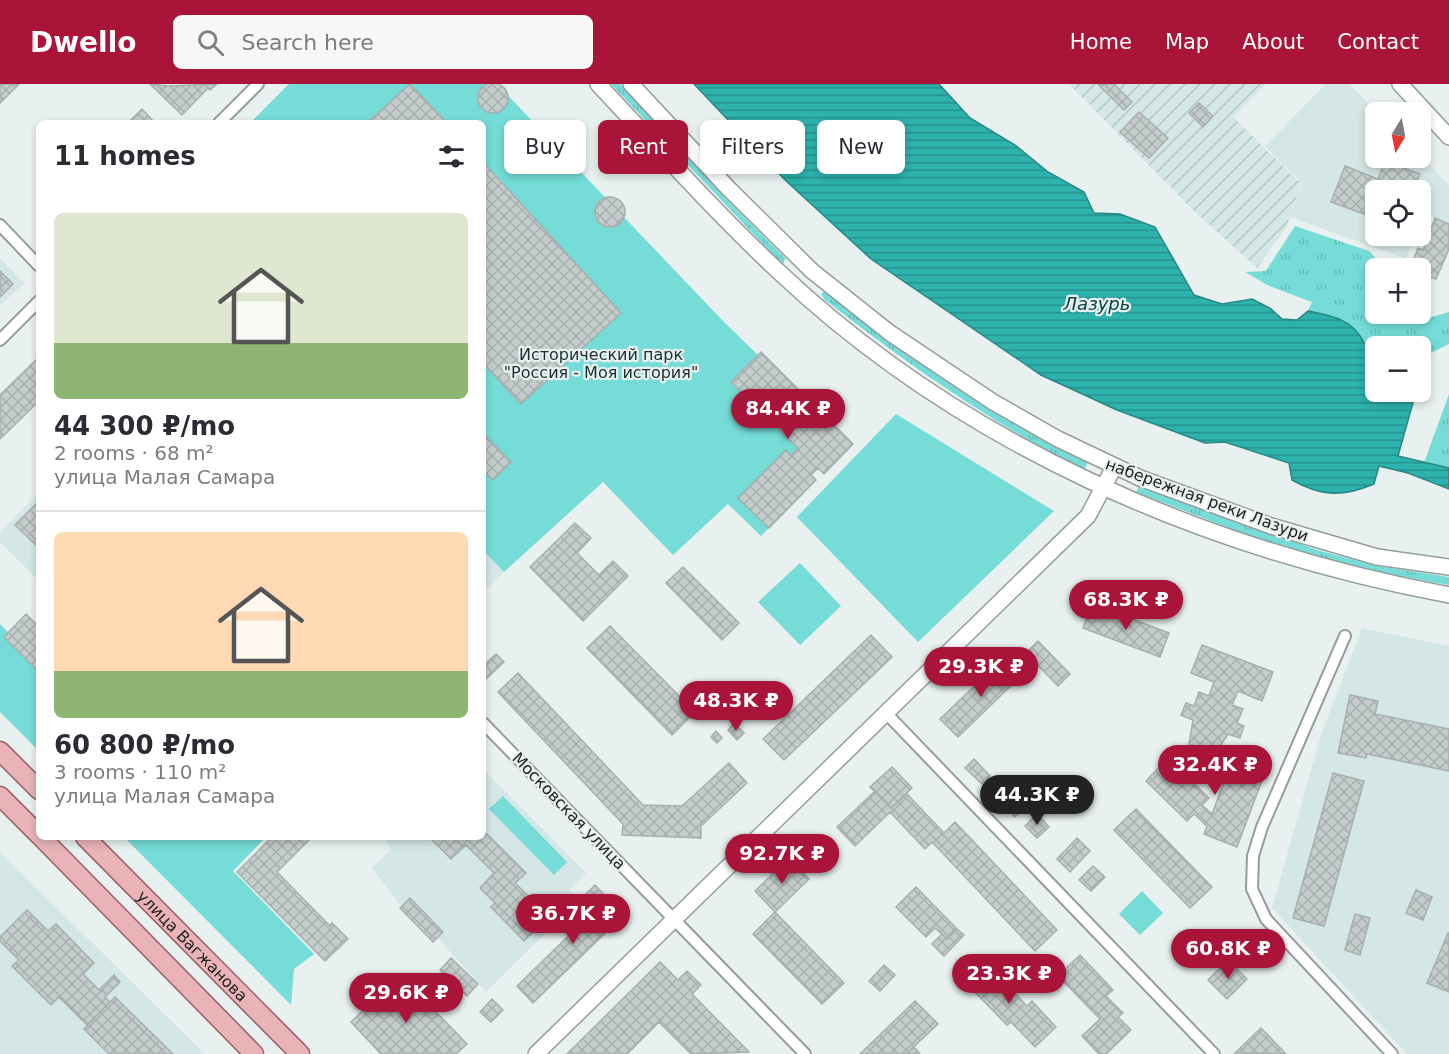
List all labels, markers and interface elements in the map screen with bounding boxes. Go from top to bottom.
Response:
search box [173,15,593,69]
text: Dwello [30,26,137,59]
icon: search [194,26,227,59]
text: Search here [242,30,374,55]
text: Home [1070,30,1132,54]
text: Map [1165,30,1209,54]
text: About [1242,30,1304,54]
text: Contact [1337,30,1419,54]
north arrow [1365,102,1431,168]
map controls [1365,102,1431,402]
chip: Buy [504,120,586,174]
chip: Rent [598,120,688,174]
chip: Filters [700,120,805,174]
chip: New [817,120,905,174]
icon: filters [435,140,468,173]
text: 11 homes [54,141,196,171]
button: locate [1365,180,1431,246]
icon: home [207,252,315,360]
button: + [1365,258,1431,324]
water label: Лазурь [1063,293,1130,314]
button: − [1365,336,1431,402]
park label: Исторический парк "Россия - Моя история" [504,345,698,382]
pin: 84.4K ₽ [733,389,843,440]
text: 84.4K ₽ [745,396,831,420]
text: 44 300 ₽/mo [54,411,235,441]
text: 2 rooms · 68 m² [54,441,214,465]
street label: набережная реки Лазури [1103,454,1311,546]
text: улица Малая Самара [54,465,275,489]
icon: home [207,571,315,679]
pin: 68.3K ₽ [1071,580,1181,631]
text: 68.3K ₽ [1083,587,1169,611]
pin: 29.3K ₽ [926,647,1036,698]
text: 29.3K ₽ [938,654,1024,678]
pin: 48.3K ₽ [681,681,791,732]
text: 48.3K ₽ [693,688,779,712]
text: 60 800 ₽/mo [54,730,235,760]
pin: 32.4K ₽ [1160,745,1270,796]
street label: Московская улица [508,749,630,873]
text: 32.4K ₽ [1172,752,1258,776]
text: 3 rooms · 110 m² [54,760,226,784]
pin: 44.3K ₽ [982,775,1092,826]
text: 44.3K ₽ [994,782,1080,806]
text: улица Малая Самара [54,784,275,808]
pin: 92.7K ₽ [727,834,837,885]
text: 92.7K ₽ [739,841,825,865]
street label: улица Вагжанова [134,886,252,1005]
pin: 36.7K ₽ [518,894,628,945]
text: 36.7K ₽ [530,901,616,925]
pin: 60.8K ₽ [1173,929,1283,980]
text: 60.8K ₽ [1185,936,1271,960]
pin: 23.3K ₽ [954,954,1064,1005]
text: 23.3K ₽ [966,961,1052,985]
pin: 29.6K ₽ [351,973,461,1024]
text: 29.6K ₽ [363,980,449,1004]

